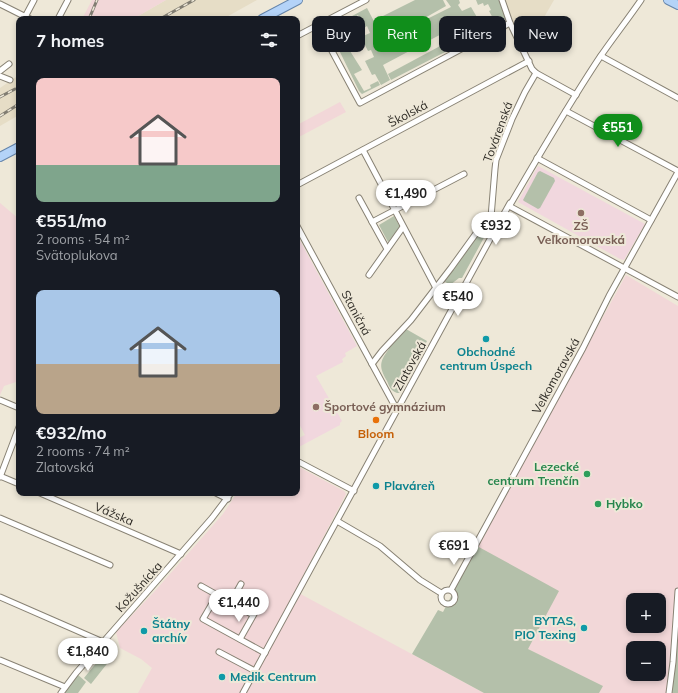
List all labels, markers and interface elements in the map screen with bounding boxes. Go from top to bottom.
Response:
chip: Buy [312,16,365,52]
chip: Rent [373,16,431,52]
chip: Filters [439,16,506,52]
chip: New [514,16,572,52]
icon: filters [258,29,280,51]
text: 7 homes [36,30,104,51]
street label: Školská [385,97,430,130]
street label: Továrenská [480,99,515,164]
icon: home [122,104,194,176]
pin: €551 [594,114,642,148]
text: €551 [602,119,634,135]
pin: €1,490 [373,180,439,214]
text: €1,490 [385,185,427,201]
marker: ZŠ Veľkomoravská [576,208,586,218]
text: €551/mo [36,210,107,231]
pin: €932 [472,212,520,246]
text: €932 [480,217,512,233]
place label: ZŠ Veľkomoravská [536,218,625,247]
text: 2 rooms · 54 m² [36,231,130,247]
text: Svätoplukova [36,247,117,263]
pin: €540 [434,283,482,317]
street label: Staničná [338,288,375,338]
text: €540 [442,288,474,304]
icon: home [122,316,194,388]
marker: Obchodné centrum Úspech [481,334,491,344]
street label: Veľkomoravská [529,335,583,416]
street label: Zlatovská [390,339,429,393]
place label: Obchodné centrum Úspech [440,344,532,373]
place label: Športové gymnázium [324,399,446,414]
marker: Športové gymnázium [311,402,321,412]
marker: Bloom [371,415,381,425]
text: €932/mo [36,422,107,443]
place label: Bloom [358,426,394,441]
text: 2 rooms · 74 m² [36,443,130,459]
text: Zlatovská [36,459,94,475]
place label: Lezecké centrum Trenčín [487,459,579,488]
marker: Lezecké centrum Trenčín [582,469,592,479]
place label: Plaváreň [384,478,435,493]
marker: Plaváreň [371,481,381,491]
place label: Hybko [606,496,643,511]
street label: Vážska [92,499,136,528]
marker: Hybko [593,499,603,509]
pin: €691 [430,532,478,566]
text: €691 [438,537,470,553]
street label: Kožušnícka [112,558,165,615]
pin: €1,440 [206,589,272,623]
map controls [626,593,666,681]
button: + [626,593,666,633]
text: €1,440 [218,594,260,610]
place label: BYTAS, PIO Texing [514,613,576,642]
place label: Štátny archív [152,616,190,645]
marker: BYTAS, PIO Texing [579,623,589,633]
marker: Štátny archív [139,626,149,636]
pin: €1,840 [55,638,121,672]
button: − [626,641,666,681]
text: €1,840 [67,643,109,659]
place label: Medik Centrum [230,669,317,684]
marker: Medik Centrum [217,672,227,682]

